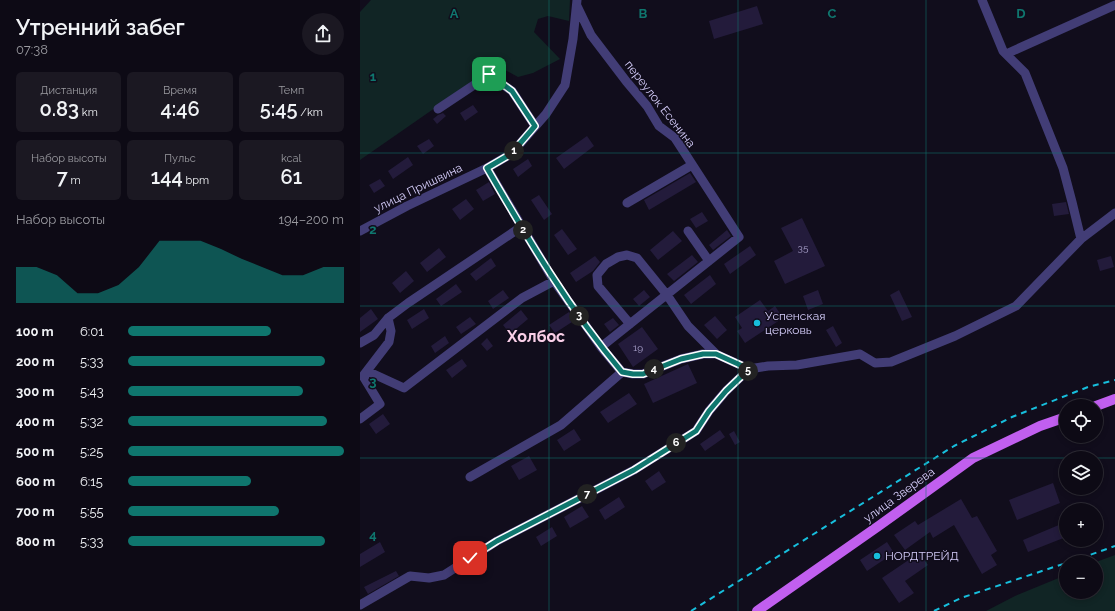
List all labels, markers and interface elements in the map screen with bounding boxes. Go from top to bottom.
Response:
text: A [450,6,459,21]
text: B [639,6,648,21]
text: C [828,6,837,21]
text: D [1016,6,1026,21]
button: share [302,13,344,55]
text: Утренний забег [16,14,185,40]
text: 07:38 [16,42,48,57]
pin [472,57,506,91]
street label: переулок Есенина [622,58,698,150]
icon: arrive [478,63,500,85]
text: 1 [370,69,377,84]
text: Дистанция [40,84,97,97]
text: Время [163,84,197,97]
text: Темп [278,84,304,97]
text: 0.83 [40,97,79,121]
text: 4:46 [160,97,200,121]
text: 5:45 [260,97,298,121]
text: km [79,106,98,119]
text: /km [298,106,323,119]
pin: 1 [504,141,524,161]
text: 1 [511,144,517,157]
text: Набор высоты [31,152,106,165]
text: Пульс [164,152,196,165]
text: kcal [281,152,302,165]
street label: улица Пришвина [371,160,465,216]
text: 7 [57,165,68,189]
text: 144 [151,165,183,189]
text: 61 [281,165,302,189]
text: m [68,174,81,187]
text: bpm [183,174,209,187]
text: Набор высоты [16,212,105,227]
text: 194–200 m [278,212,344,227]
pin: 2 [513,220,533,240]
text: 2 [369,222,377,237]
text: 2 [520,223,526,236]
house number: 35 [798,242,809,253]
pin: 3 [569,306,589,326]
text: 3 [576,309,582,322]
place label: Успенская церковь [765,309,825,337]
marker: Успенская церковь [752,318,762,328]
text: 100 m [16,324,54,339]
text: 6:01 [80,324,104,339]
district label: Холбос [506,327,565,346]
house number: 19 [633,342,643,353]
text: 200 m [16,354,55,369]
text: 5:33 [80,354,103,369]
pin: 4 [644,359,664,379]
pin: 5 [738,361,758,381]
text: 4 [651,362,657,375]
text: 5 [745,364,751,377]
text: 3 [369,374,377,389]
text: 300 m [16,384,54,399]
text: 5:43 [80,384,104,399]
map controls [1059,399,1103,599]
button: locate [1059,399,1103,443]
text: 400 m [16,414,55,429]
text: 5:32 [80,414,103,429]
pin: 6 [666,433,686,453]
text: 6 [673,436,679,449]
text: 500 m [16,444,54,459]
text: 5:25 [80,444,103,459]
button: layers [1059,451,1103,495]
street label: улица Зверева [861,465,937,525]
text: 600 m [16,474,55,489]
text: 6:15 [80,474,103,489]
pin: 7 [577,484,597,504]
text: 7 [584,487,590,500]
button: + [1059,503,1103,547]
text: 700 m [16,504,54,519]
text: 5:55 [80,504,104,519]
text: 4 [369,527,377,542]
text: 800 m [16,534,55,549]
text: 5:33 [80,534,103,549]
pin [453,541,487,575]
icon: check [459,547,481,569]
place label: НОРДТРЕЙД [885,549,959,563]
marker: НОРДТРЕЙД [872,551,882,561]
button: − [1059,555,1103,599]

